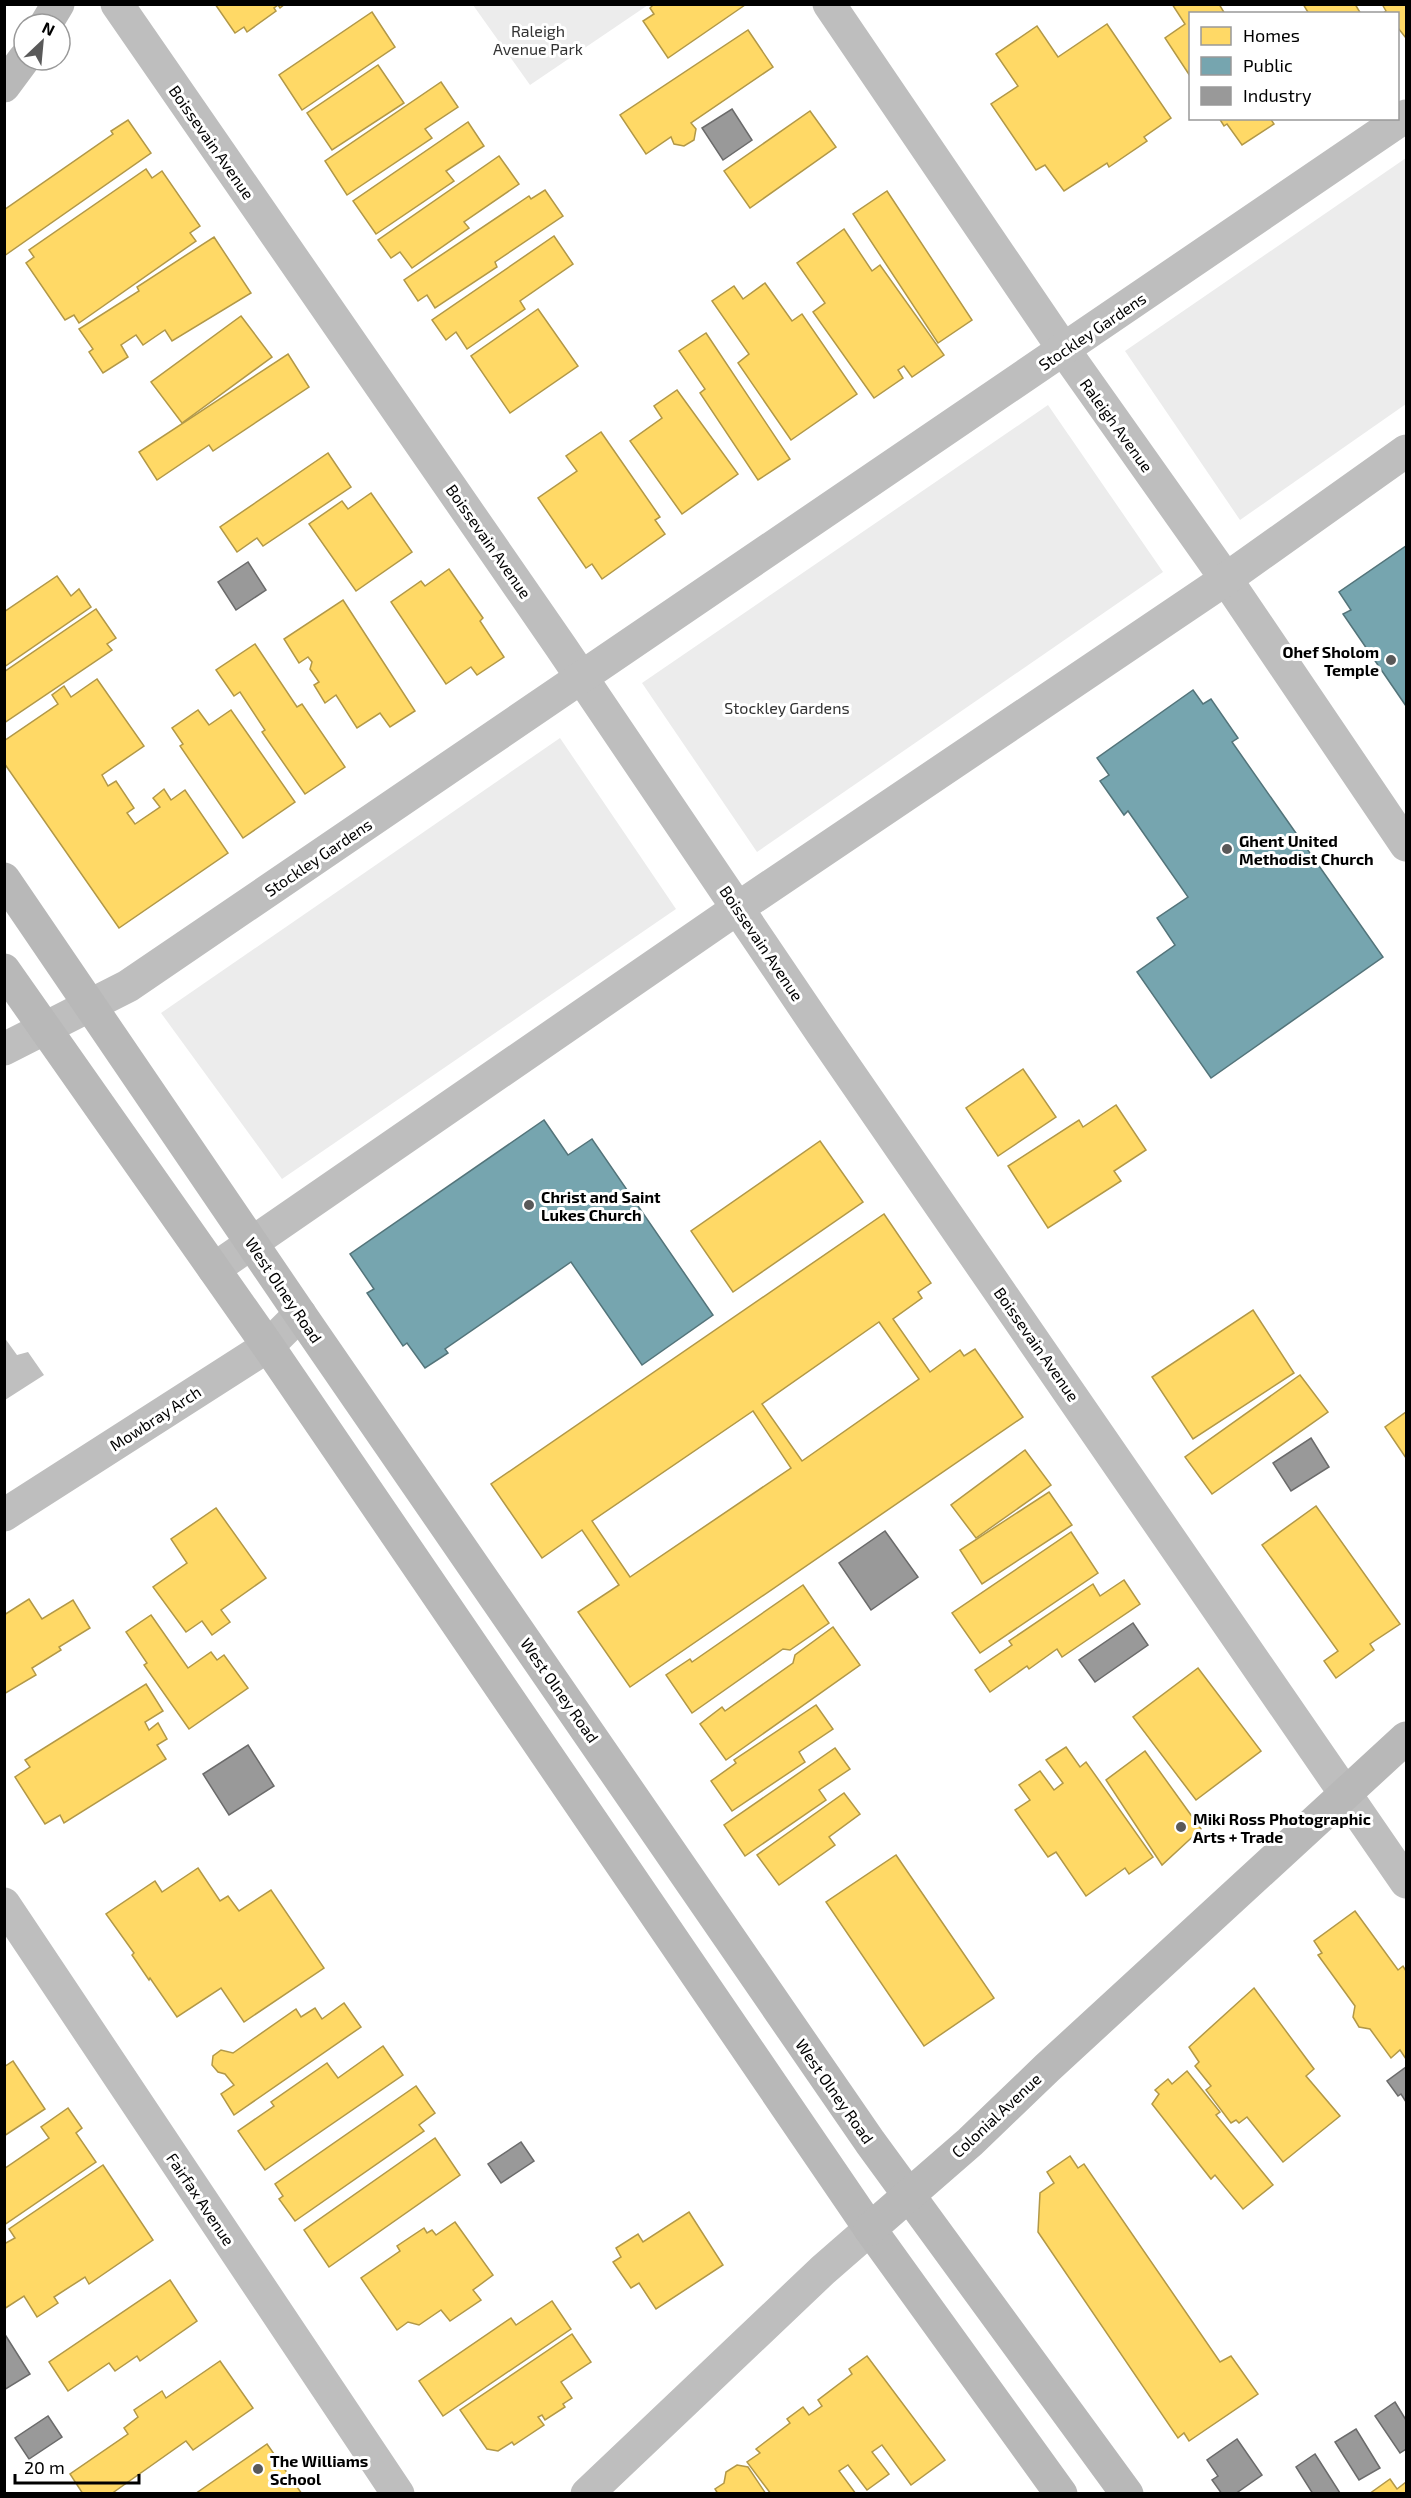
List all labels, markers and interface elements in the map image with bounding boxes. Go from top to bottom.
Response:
north arrow [12,12,72,72]
legend [1189,12,1399,120]
text: N [39,17,58,39]
park label: Raleigh Avenue Park [493,21,583,58]
text: Homes [1243,24,1300,46]
text: Public [1243,54,1293,76]
street label: Boissevain Avenue [165,81,259,203]
text: Industry [1243,84,1312,106]
street label: Stockley Gardens [1035,288,1149,374]
street label: Raleigh Avenue [1077,375,1157,475]
street label: Boissevain Avenue [442,480,536,602]
place label: Ohef Sholom Temple [1283,642,1379,679]
marker: Ohef Sholom Temple [1384,653,1398,667]
park label: Stockley Gardens [724,698,850,717]
street label: Stockley Gardens [261,814,375,900]
place label: Ghent United Methodist Church [1239,831,1374,868]
marker: Ghent United Methodist Church [1220,842,1234,856]
street label: Boissevain Avenue [716,882,808,1004]
place label: Christ and Saint Lukes Church [541,1187,661,1224]
marker: Christ and Saint Lukes Church [522,1198,536,1212]
street label: West Olney Road [242,1234,326,1346]
street label: Boissevain Avenue [990,1283,1084,1405]
street label: Mowbray Arch [106,1381,204,1455]
street label: West Olney Road [517,1634,603,1746]
place label: Miki Ross Photographic Arts + Trade [1193,1809,1371,1846]
marker: Miki Ross Photographic Arts + Trade [1174,1820,1188,1834]
street label: West Olney Road [792,2035,878,2147]
street label: Colonial Avenue [947,2069,1045,2161]
street label: Fairfax Avenue [163,2149,239,2249]
scale bar [15,2447,140,2485]
place label: The Williams School [270,2451,368,2488]
text: 20 m [24,2456,65,2478]
marker: The Williams School [251,2462,265,2476]

